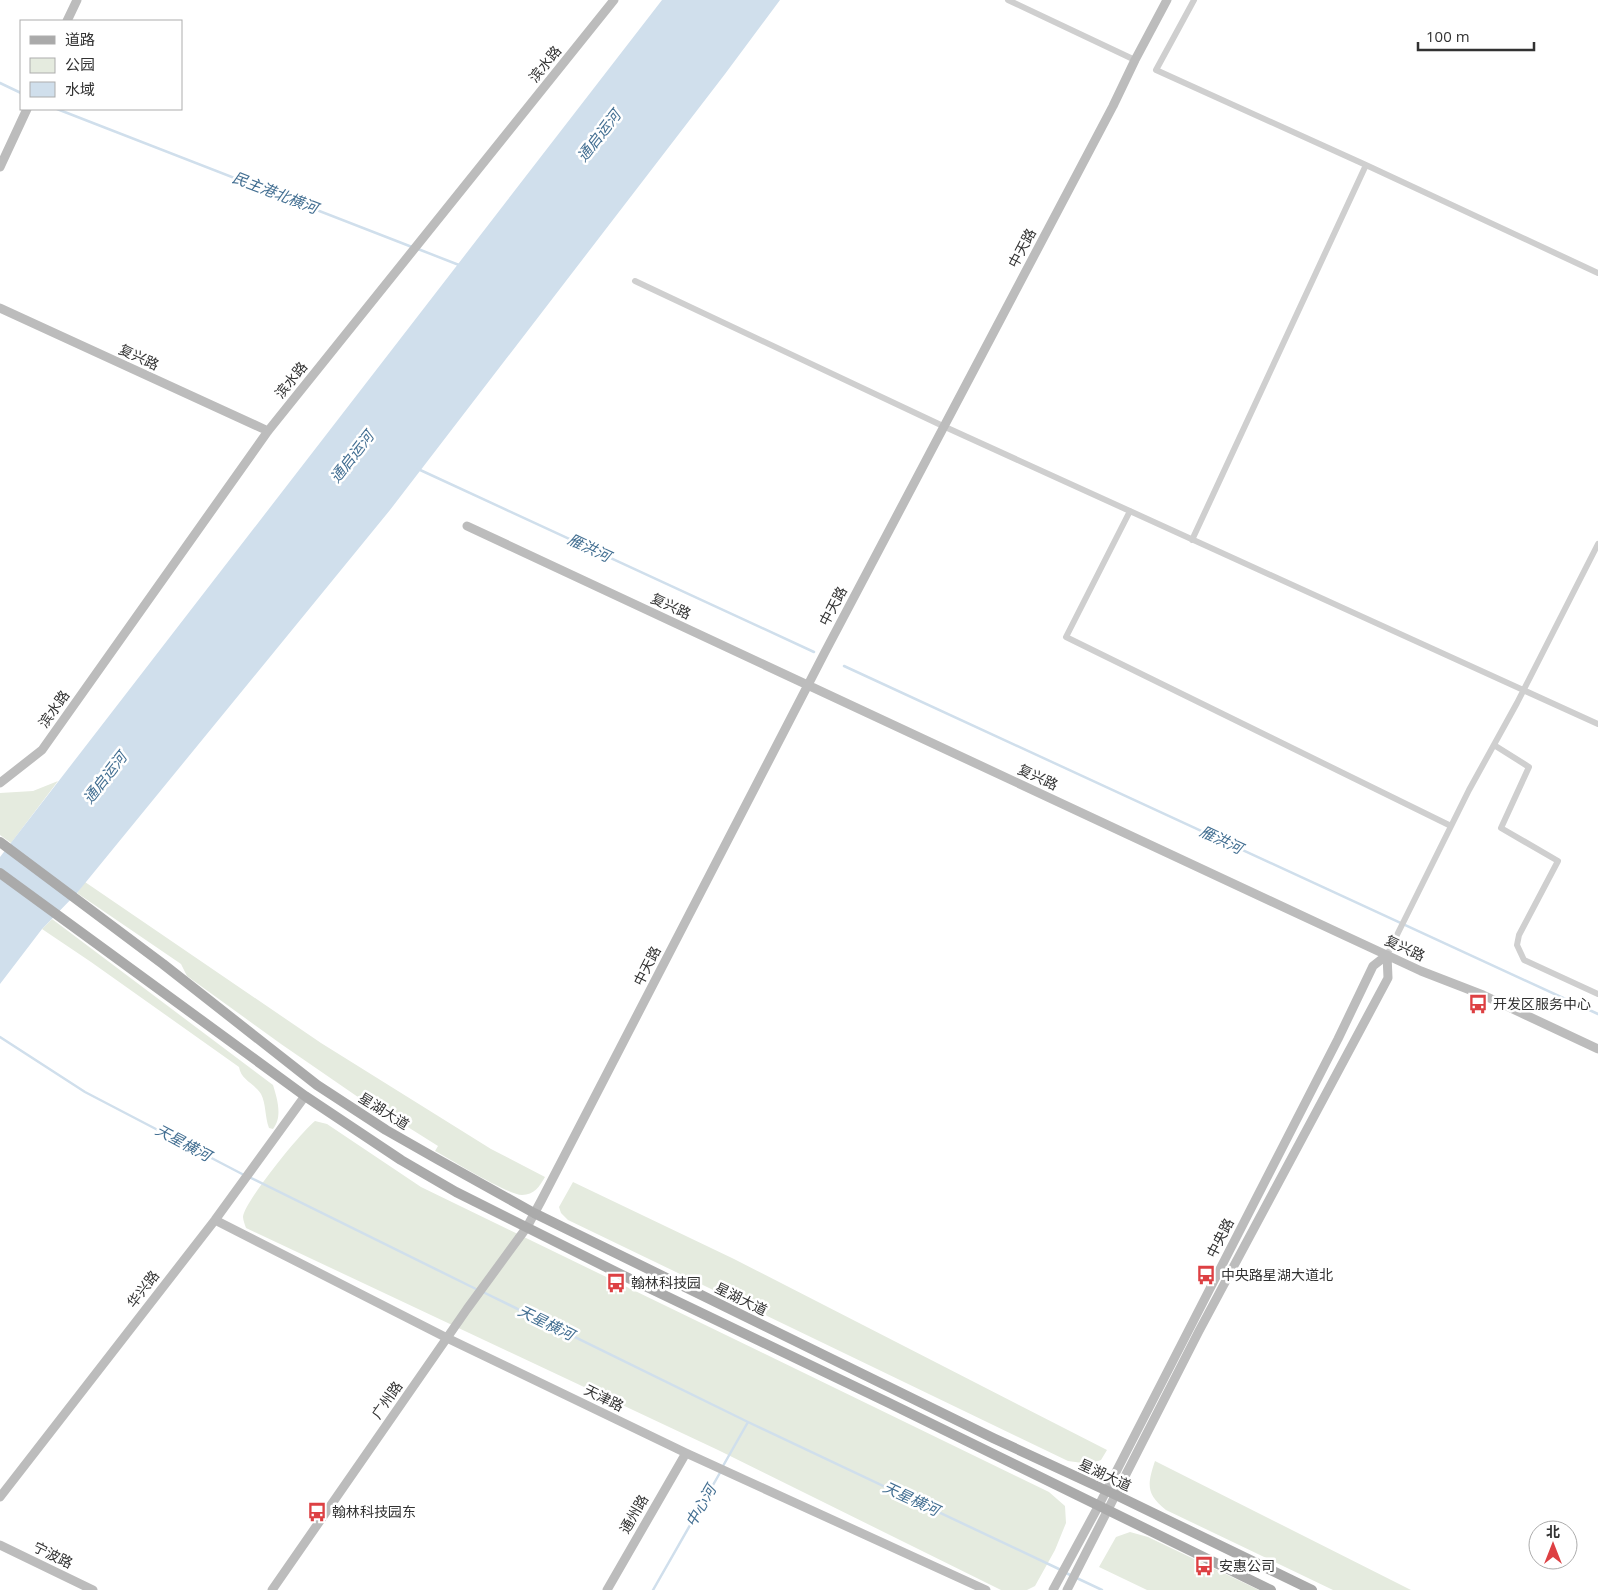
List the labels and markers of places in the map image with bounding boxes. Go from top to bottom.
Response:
bus stop icon: 开发区服务中心 [1467,993,1489,1015]
place label: 开发区服务中心 [1493,994,1591,1013]
bus stop icon: 中央路星湖大道北 [1195,1264,1217,1286]
place label: 中央路星湖大道北 [1221,1265,1333,1284]
bus stop icon: 翰林科技园 [605,1272,627,1294]
place label: 翰林科技园 [631,1273,701,1292]
bus stop icon: 翰林科技园东 [306,1501,328,1523]
place label: 翰林科技园东 [332,1502,416,1521]
bus stop icon: 安惠公司 [1193,1555,1215,1577]
place label: 安惠公司 [1219,1556,1275,1575]

